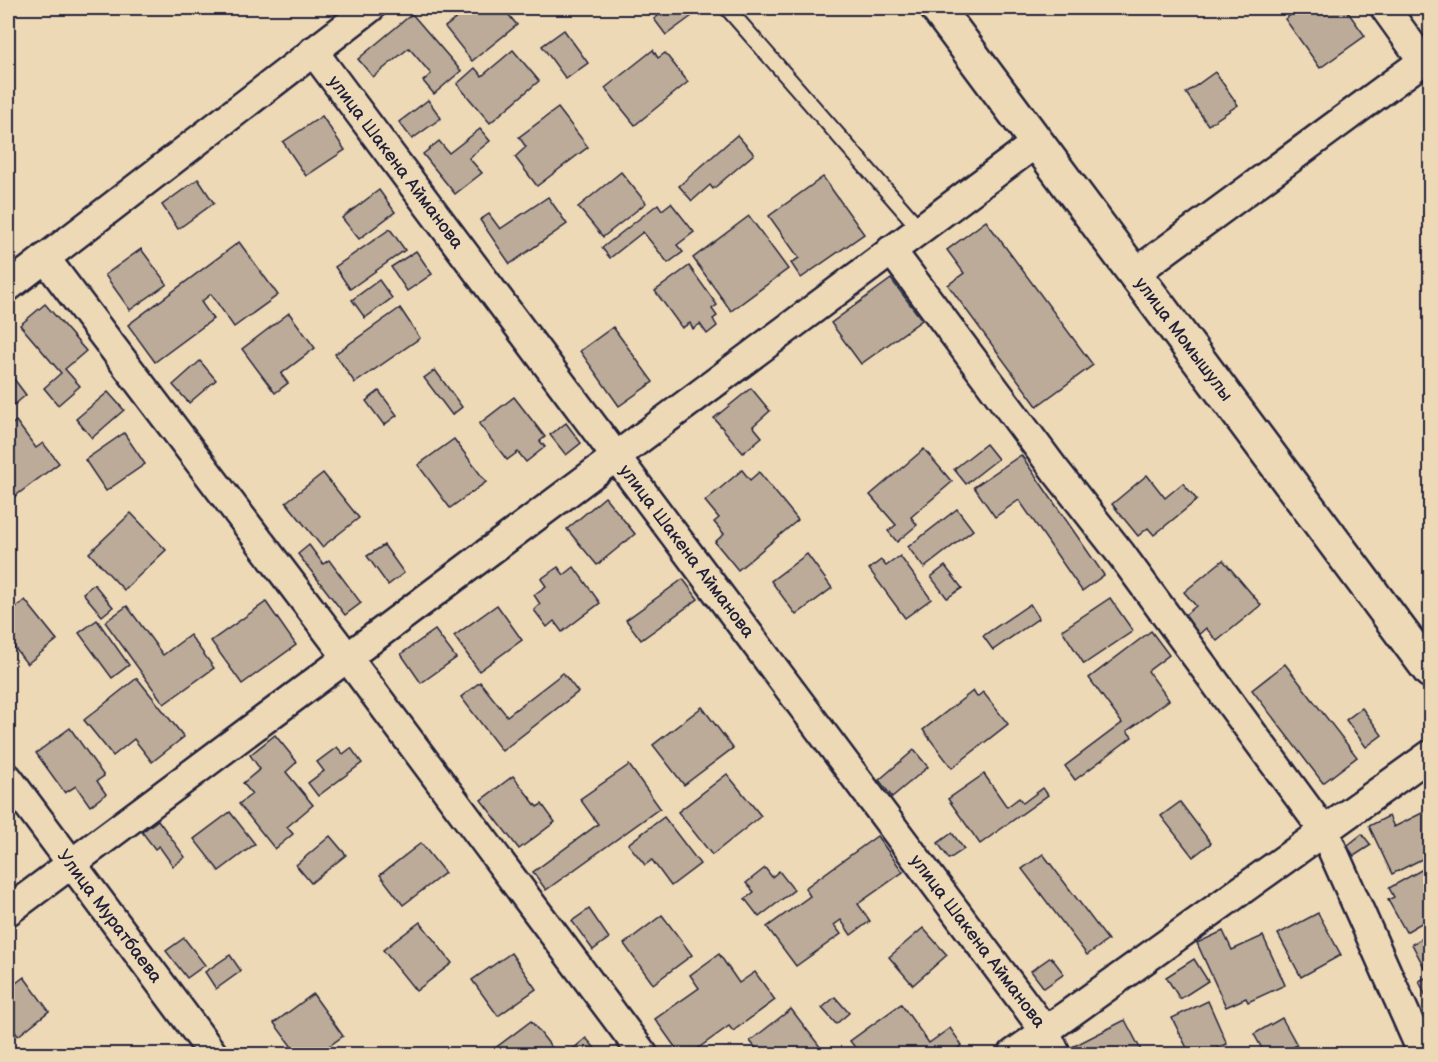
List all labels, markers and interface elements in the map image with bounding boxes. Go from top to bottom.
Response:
street label: улица Шакена Айманова [324,72,468,253]
street label: улица Момышулы [1130,273,1237,405]
street label: улица Шакена Айманова [615,461,759,642]
street label: Улица Муратбаева [53,846,167,987]
street label: улица Шакена Айманова [906,851,1050,1032]

